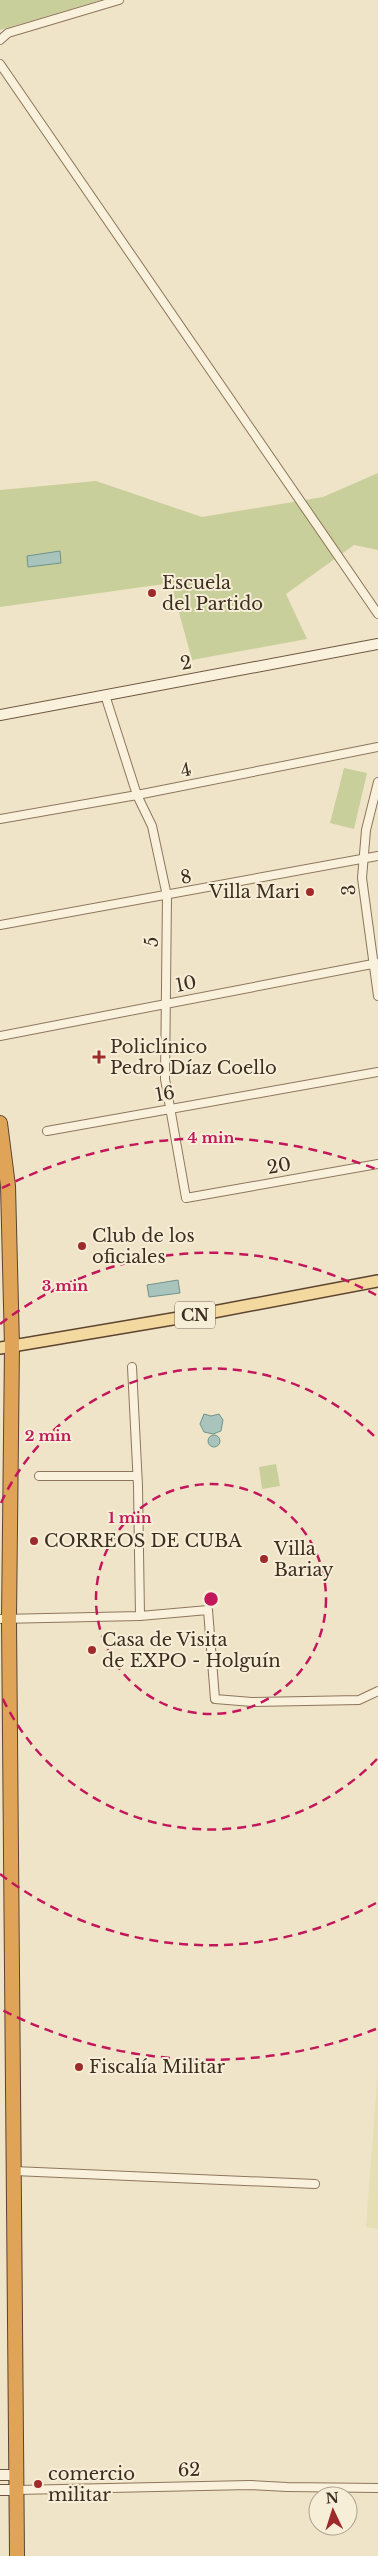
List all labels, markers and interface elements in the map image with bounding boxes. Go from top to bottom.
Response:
place label: Escuela del Partido [162,572,263,615]
marker: Escuela del Partido [146,587,158,599]
street label: 2 [178,651,194,675]
street label: 4 [179,758,193,782]
street label: 8 [179,865,193,889]
place label: Villa Mari [208,881,300,903]
street label: 3 [338,884,360,896]
marker: Villa Mari [304,886,316,898]
street label: 5 [141,937,163,947]
street label: 10 [174,971,198,997]
place label: Policlínico Pedro Díaz Coello [110,1036,277,1079]
marker: Policlínico Pedro Díaz Coello [92,1050,106,1064]
street label: 16 [153,1081,177,1107]
text: 4 min [188,1128,235,1147]
street label: 20 [265,1153,293,1179]
place label: Club de los oficiales [92,1225,195,1268]
marker: Club de los oficiales [76,1240,88,1252]
text: 3 min [42,1276,88,1295]
road number: CN [175,1302,215,1328]
text: 2 min [25,1426,71,1445]
text: 1 min [108,1508,152,1527]
place label: CORREOS DE CUBA [44,1530,243,1552]
marker: CORREOS DE CUBA [28,1535,40,1547]
place label: Villa Bariay [273,1538,334,1581]
marker: Villa Bariay [258,1553,270,1565]
centre of rings [202,1590,220,1608]
place label: Casa de Visita de EXPO - Holguín [102,1629,281,1672]
marker: Casa de Visita de EXPO - Holguín [86,1644,98,1656]
place label: Fiscalía Militar [89,2056,225,2078]
marker: Fiscalía Militar [73,2061,85,2073]
street label: 62 [177,2459,201,2481]
place label: comercio militar [48,2463,135,2506]
marker: comercio militar [32,2478,44,2490]
north arrow [308,2486,358,2536]
text: N [325,2489,339,2507]

